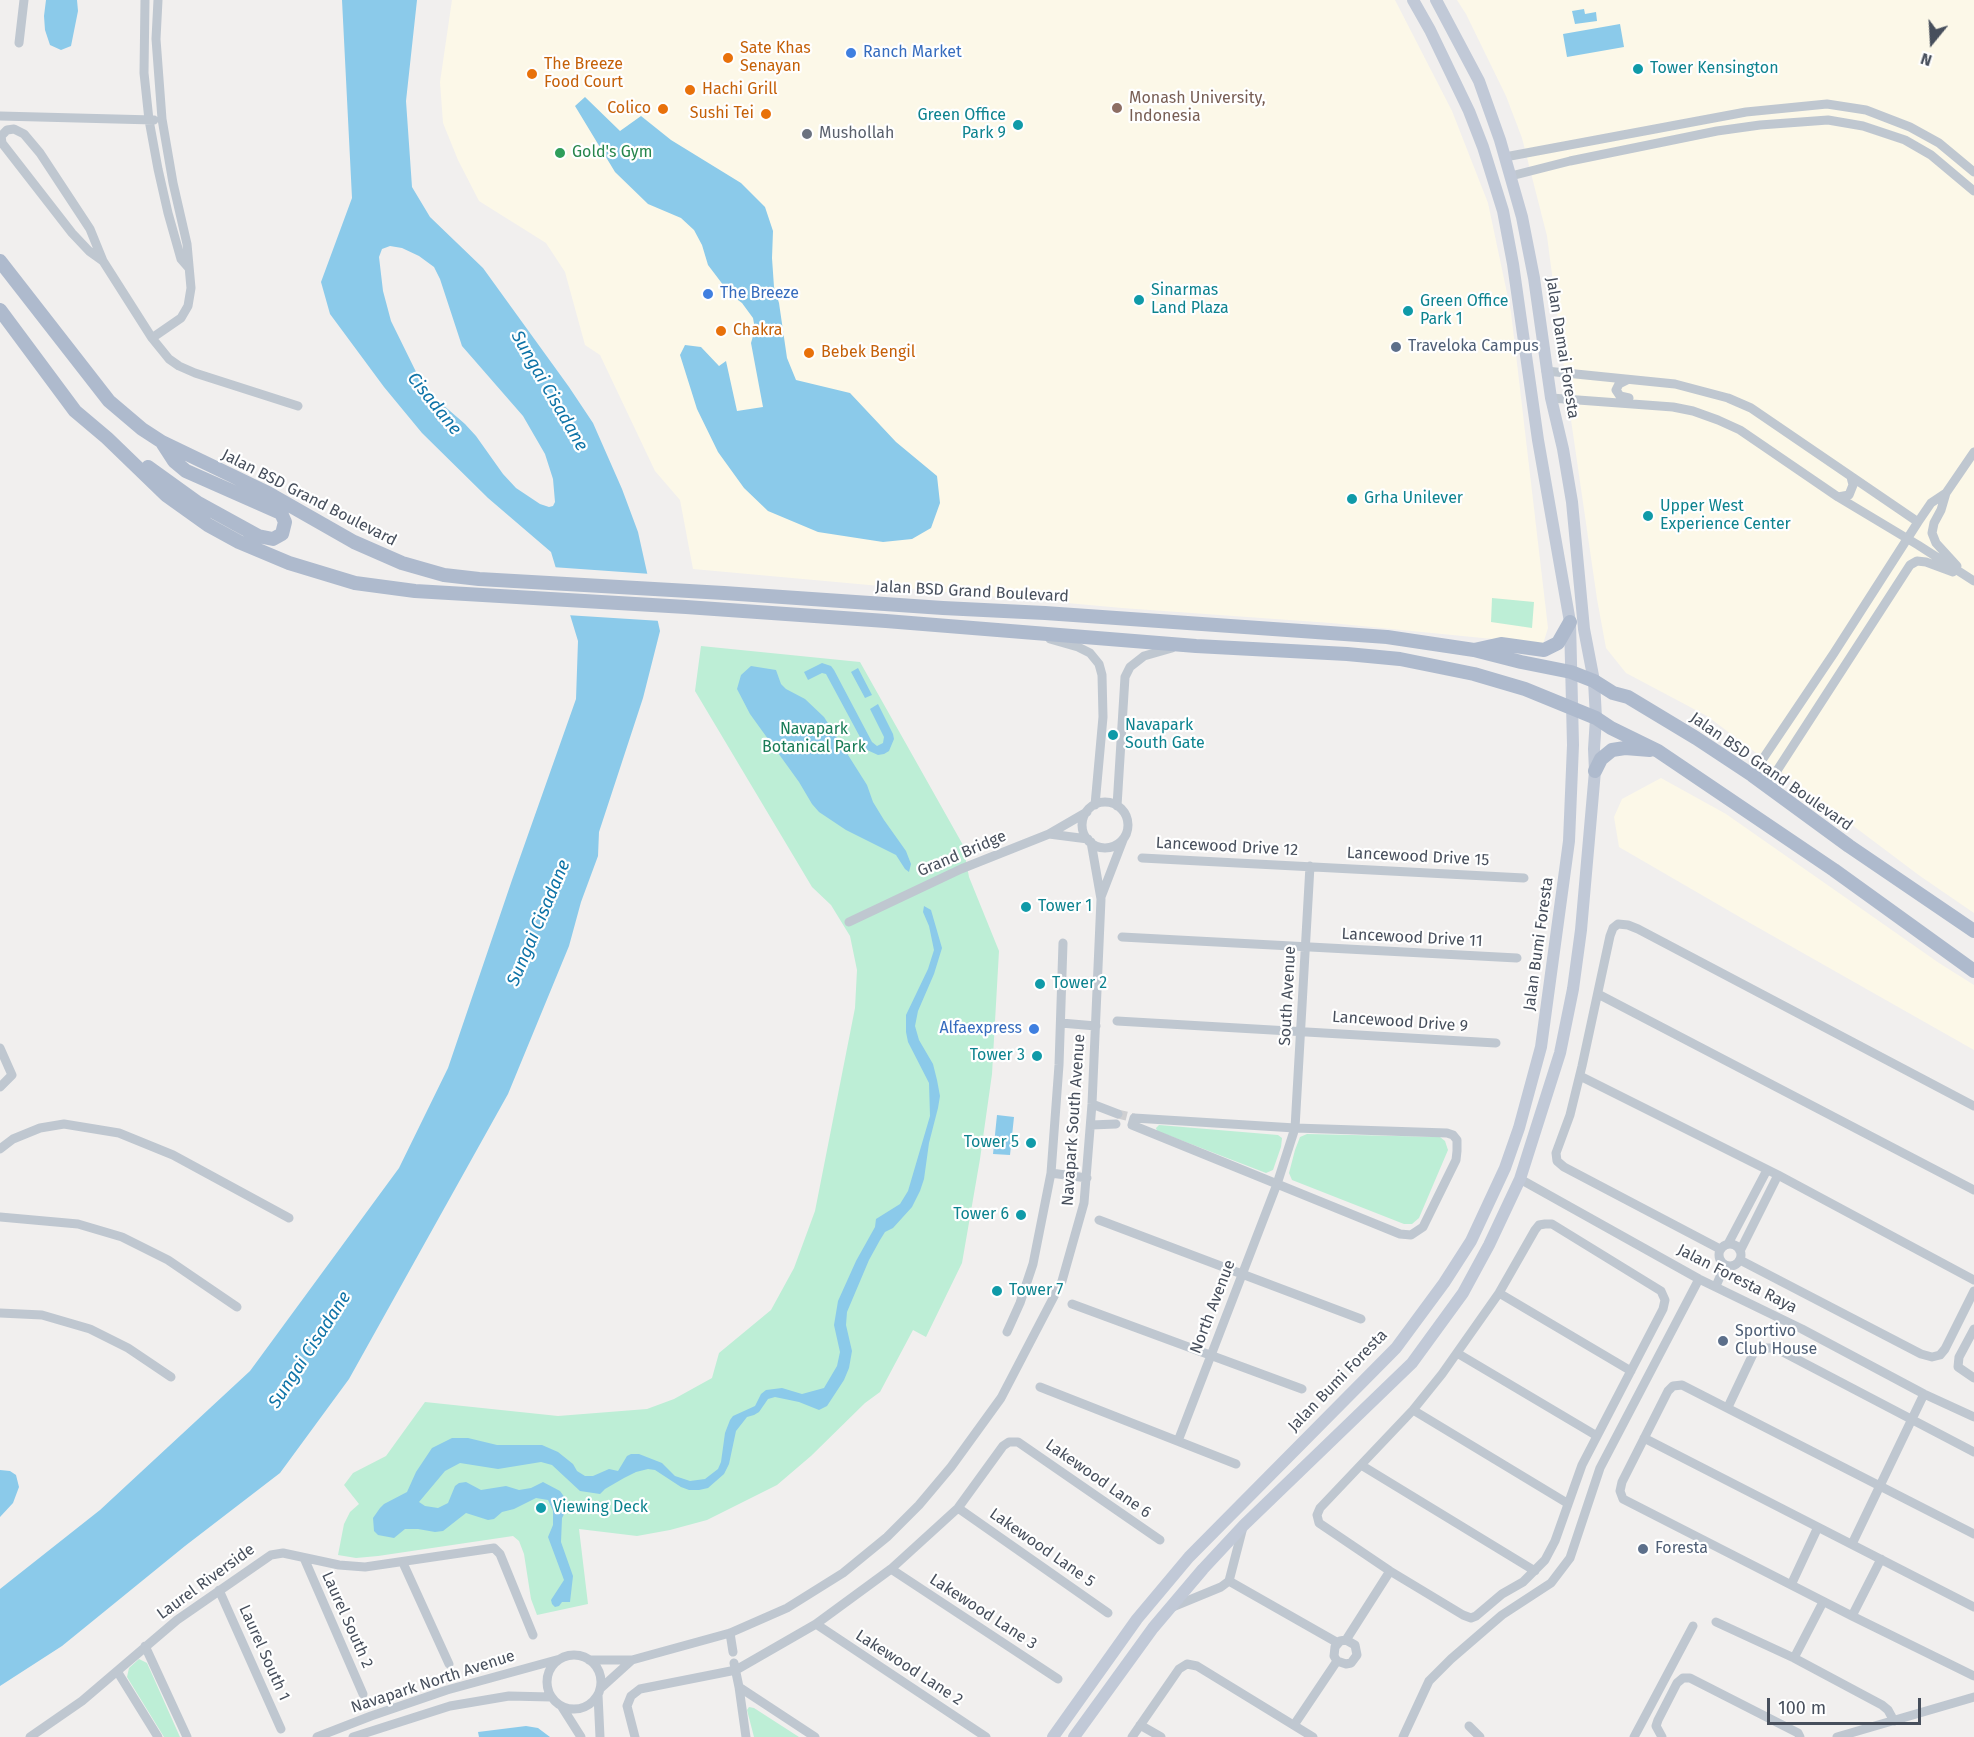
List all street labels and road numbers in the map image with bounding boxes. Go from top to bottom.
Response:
street label: Jalan Damai Foresta [1541,276,1583,420]
street label: Jalan BSD Grand Boulevard [218,445,400,551]
street label: Jalan BSD Grand Boulevard [875,577,1069,607]
street label: Jalan BSD Grand Boulevard [1686,709,1856,835]
street label: Grand Bridge [915,827,1009,881]
street label: Lancewood Drive 12 [1155,834,1299,860]
street label: Lancewood Drive 15 [1346,844,1490,870]
street label: Jalan Bumi Foresta [1520,876,1558,1012]
street label: Lancewood Drive 11 [1341,925,1483,951]
street label: South Avenue [1276,946,1300,1046]
street label: Lancewood Drive 9 [1331,1008,1469,1036]
street label: Navapark South Avenue [1058,1033,1090,1207]
street label: Jalan Foresta Raya [1674,1241,1800,1317]
street label: North Avenue [1186,1257,1240,1357]
street label: Jalan Bumi Foresta [1284,1326,1392,1436]
street label: Lakewood Lane 6 [1041,1435,1155,1523]
street label: Lakewood Lane 5 [986,1505,1098,1591]
street label: Laurel Riverside [153,1540,259,1624]
street label: Laurel South 2 [317,1569,377,1671]
street label: Lakewood Lane 3 [926,1570,1040,1654]
street label: Laurel South 1 [234,1602,294,1704]
street label: Lakewood Lane 2 [852,1626,966,1710]
street label: Navapark North Avenue [349,1646,517,1718]

